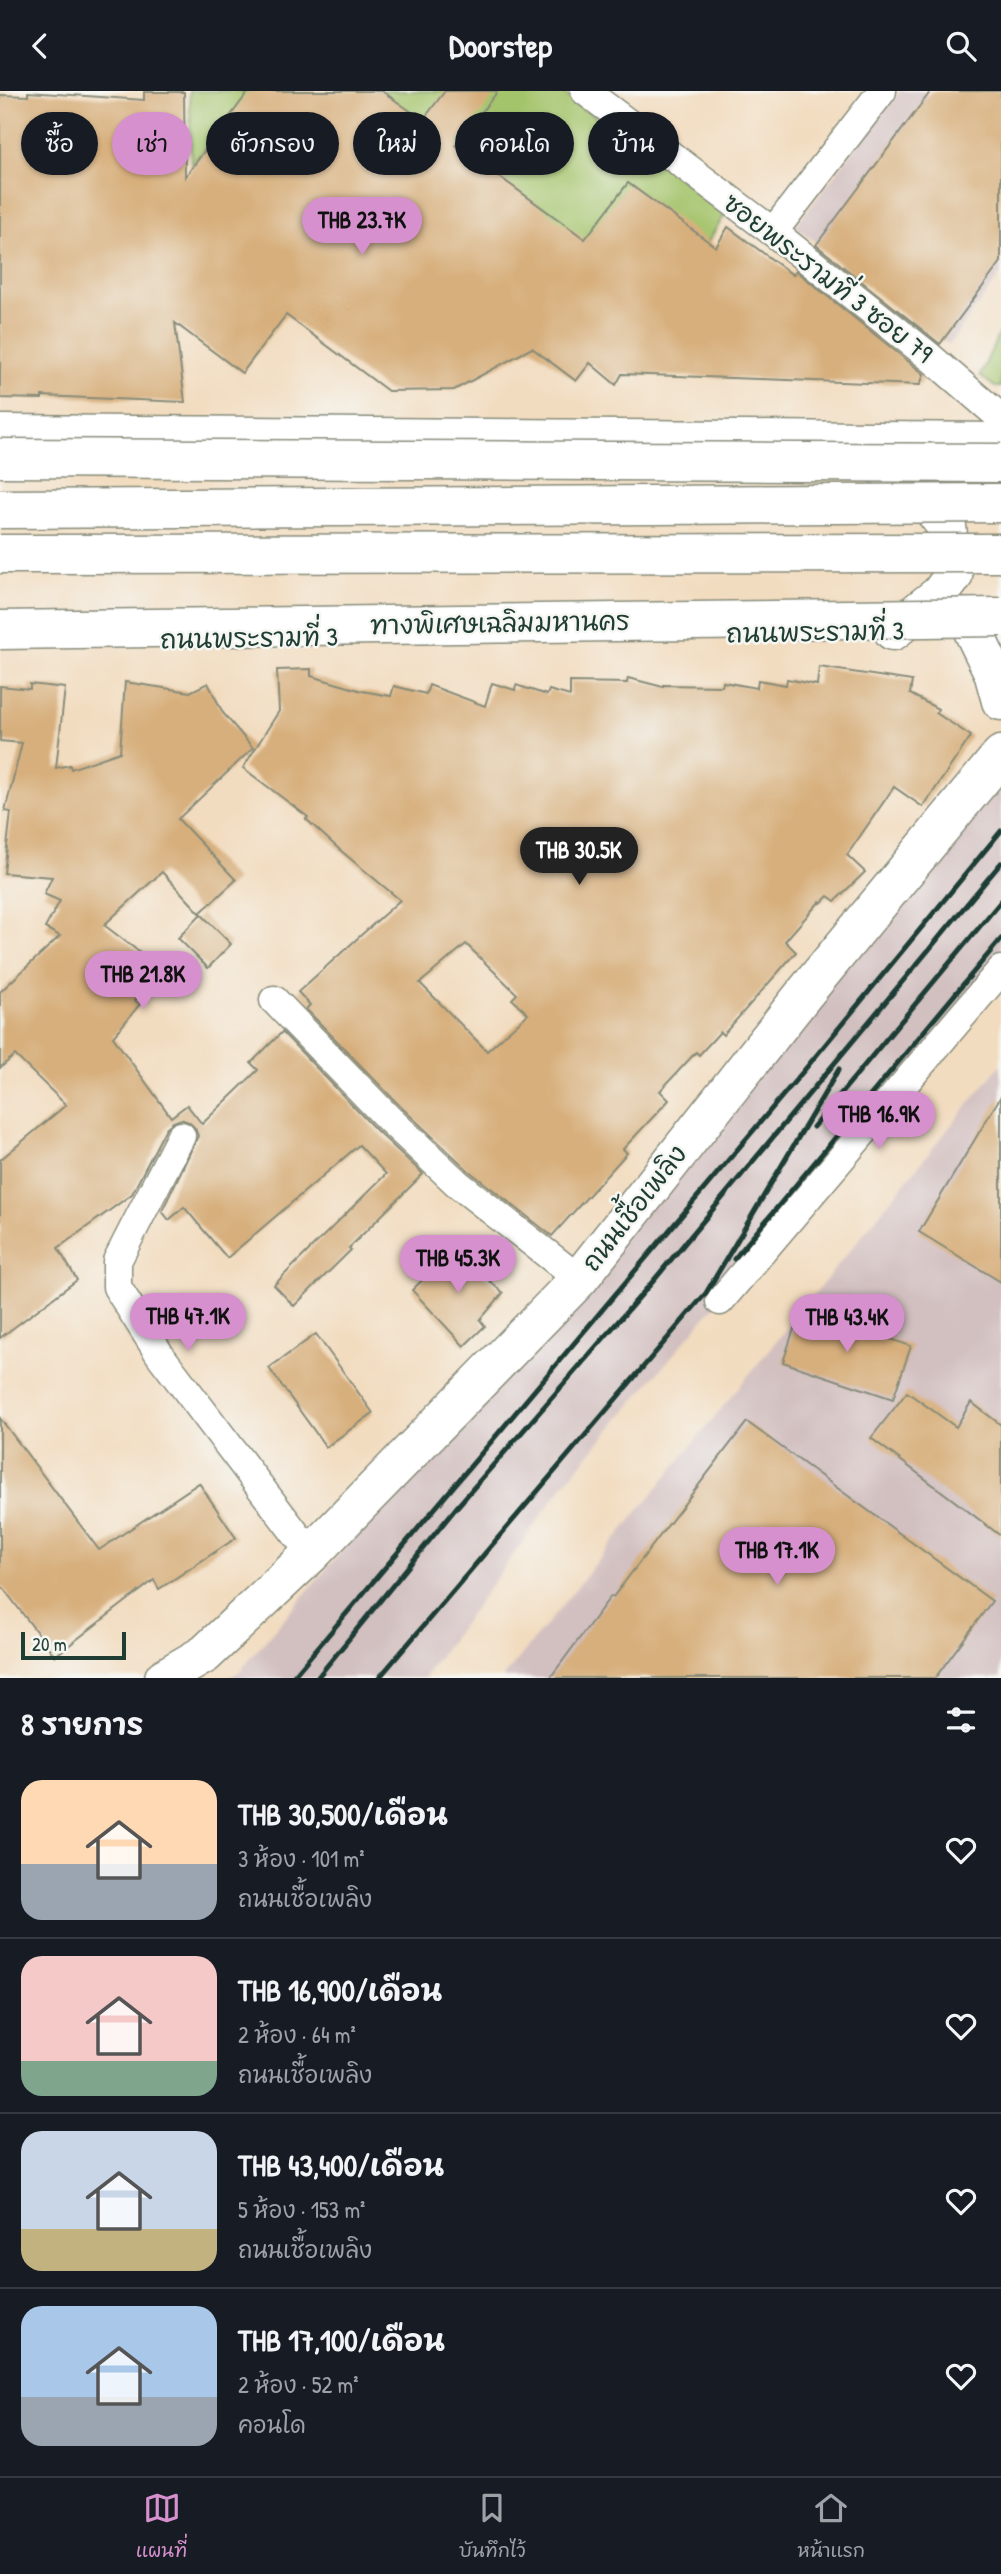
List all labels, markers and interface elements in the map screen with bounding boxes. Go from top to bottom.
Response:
text: Doorstep [449,24,552,67]
icon: back [21,27,59,65]
icon: search [942,27,980,65]
chip: ซื้อ [21,112,98,175]
chip: เช่า [112,112,192,175]
chip: ตัวกรอง [206,112,339,175]
chip: ใหม่ [353,112,441,175]
chip: คอนโด [455,112,574,175]
chip: บ้าน [588,112,679,175]
street label: ซอยพระรามที่ 3 ซอย 79 [716,180,944,370]
pin: THB 23.7K [282,197,442,257]
text: THB 23.7K [318,204,406,235]
street label: ทางพิเศษเฉลิมมหานคร [370,603,630,642]
street label: ถนนพระรามที่ 3 [726,606,904,651]
street label: ถนนพระรามที่ 3 [160,612,338,657]
pin: THB 30.5K [499,827,659,887]
text: THB 30.5K [536,834,622,865]
pin: THB 21.8K [63,951,223,1011]
text: THB 21.8K [101,958,185,989]
pin: THB 16.9K [799,1091,959,1151]
text: THB 16.9K [838,1098,920,1129]
street label: ถนนเชื้อเพลิง [569,1134,694,1278]
pin: THB 45.3K [378,1235,538,1295]
text: THB 45.3K [416,1242,500,1273]
pin: THB 47.1K [108,1293,268,1353]
pin: THB 43.4K [767,1295,927,1354]
text: THB 47.1K [146,1300,230,1331]
text: THB 43.4K [806,1301,888,1332]
pin: THB 17.1K [697,1527,857,1587]
text: THB 17.1K [735,1534,819,1565]
scale bar [21,1629,126,1661]
text: 20 m [32,1631,67,1657]
icon: filters [942,1701,980,1739]
text: 8 รายการ [21,1704,143,1744]
text: THB 30,500/เดือน [238,1794,448,1834]
icon: home [77,1808,161,1892]
icon: heart [942,1831,980,1869]
text: 3 ห้อง · 101 m² [238,1843,365,1874]
text: ถนนเชื้อเพลิง [238,1883,372,1914]
text: THB 16,900/เดือน [238,1970,442,2010]
icon: home [77,1984,161,2068]
icon: heart [942,2007,980,2045]
text: 2 ห้อง · 64 m² [238,2019,356,2050]
text: ถนนเชื้อเพลิง [238,2059,372,2090]
text: THB 43,400/เดือน [238,2145,444,2185]
icon: home [77,2159,161,2243]
icon: heart [942,2182,980,2220]
text: 5 ห้อง · 153 m² [238,2194,365,2225]
text: ถนนเชื้อเพลิง [238,2234,372,2265]
text: THB 17,100/เดือน [238,2320,445,2360]
icon: home [77,2334,161,2418]
icon: heart [942,2357,980,2395]
text: 2 ห้อง · 52 m² [238,2369,358,2400]
text: คอนโด [238,2409,306,2440]
tab: แผนที่ [136,2489,187,2564]
tab: บันทึกไว้ [459,2489,526,2564]
tab: หน้าแรก [797,2489,865,2564]

